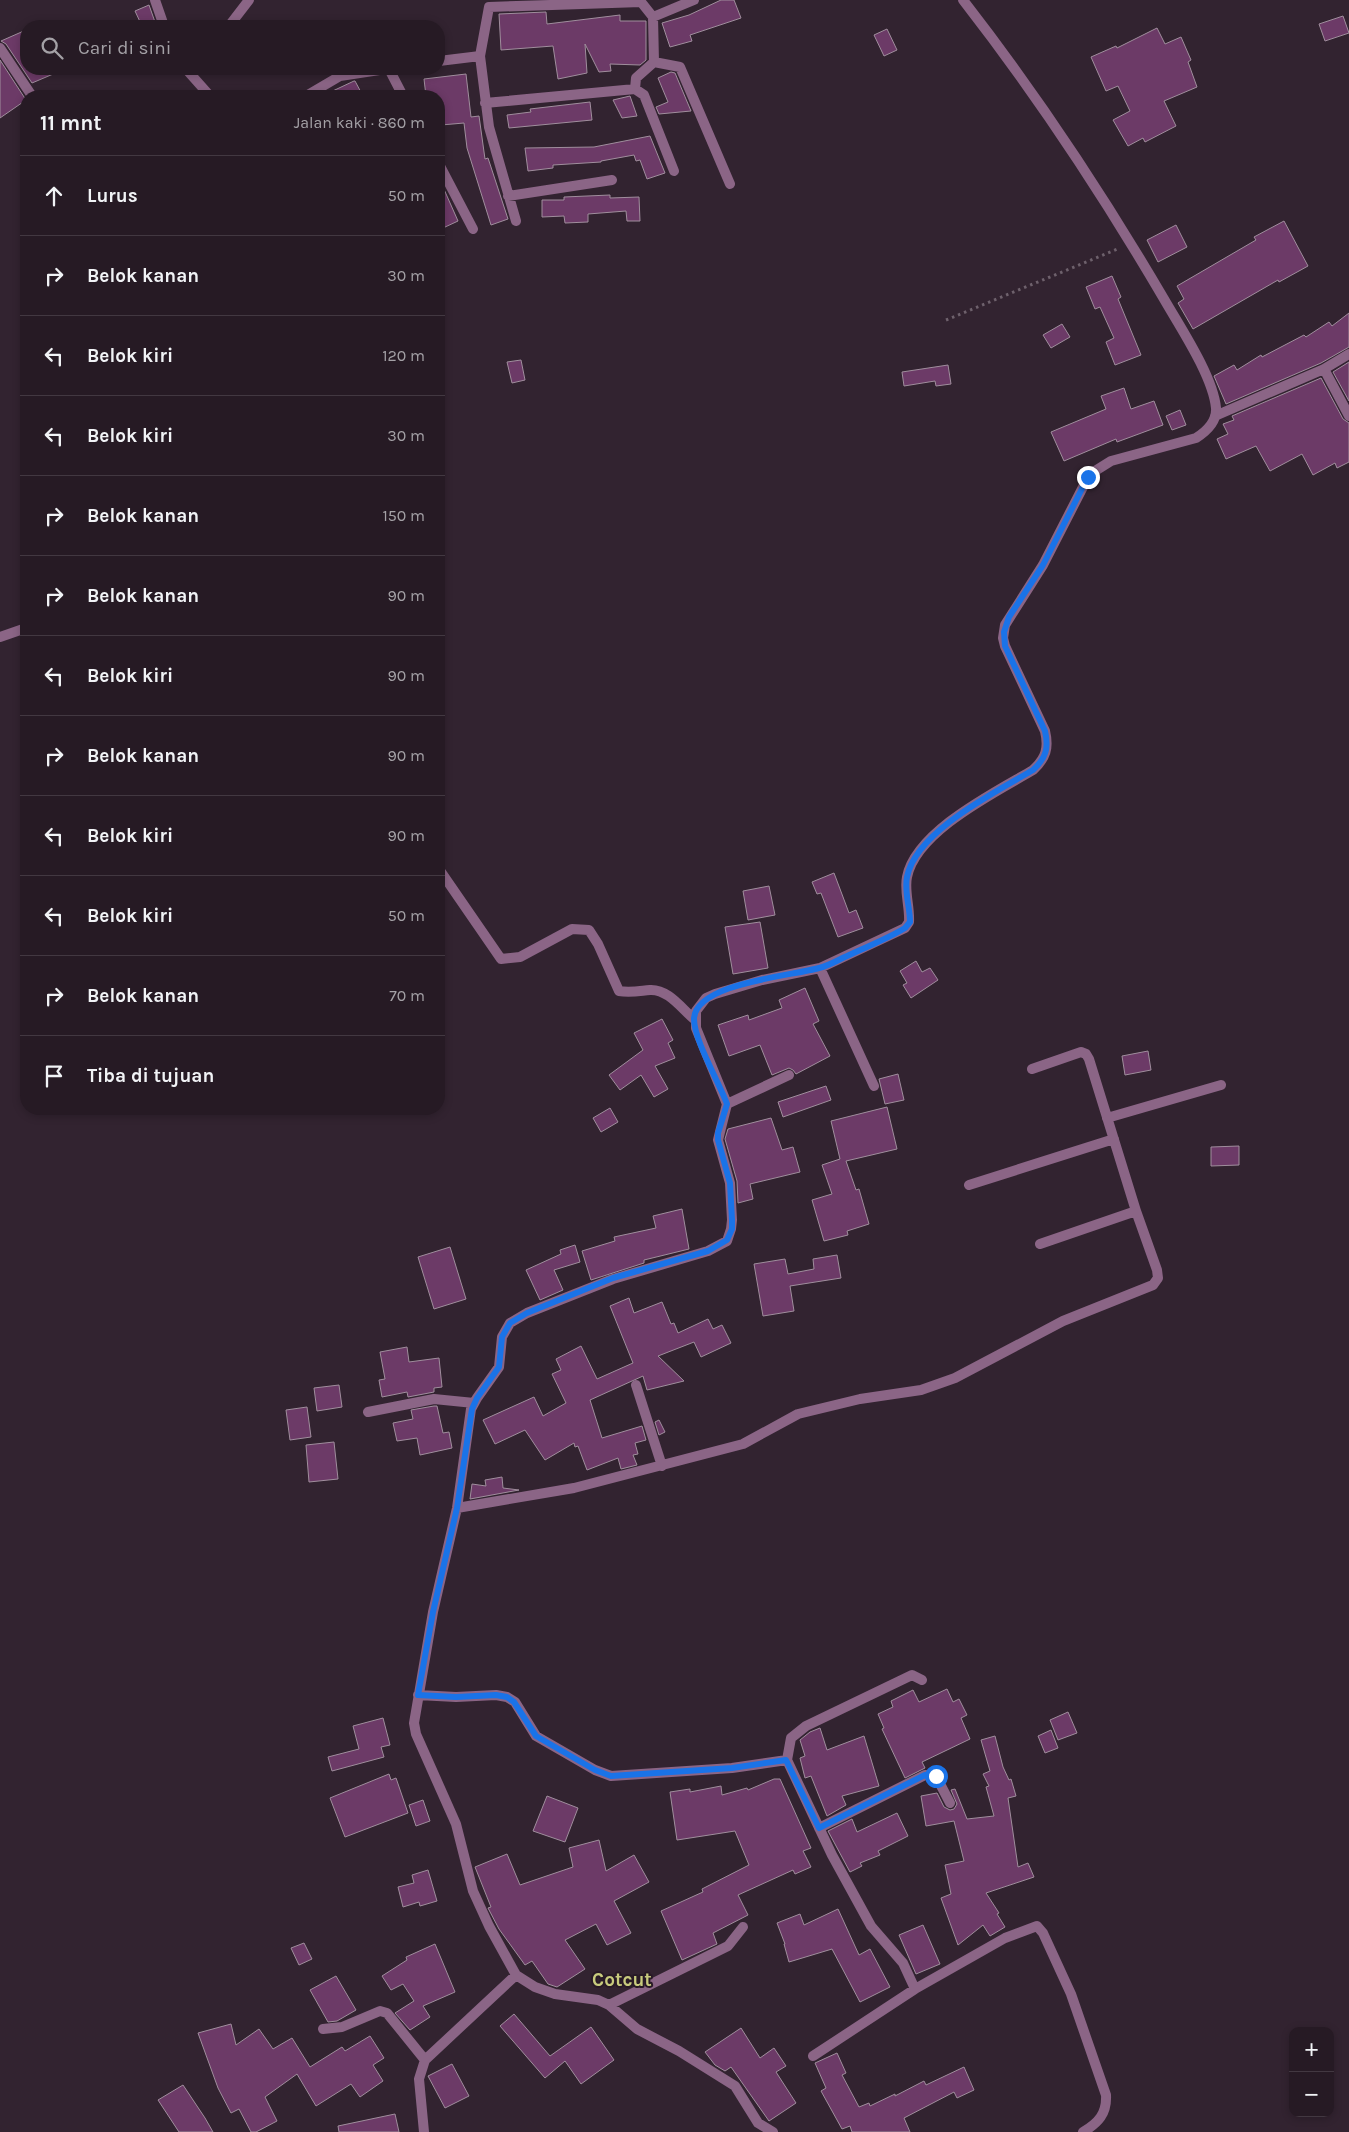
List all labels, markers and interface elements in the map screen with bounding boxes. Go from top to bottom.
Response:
search box [20,20,445,75]
icon: search [38,34,66,62]
text: Cari di sini [78,37,171,59]
text: 11 mnt [40,111,102,135]
text: Jalan kaki · 860 m [294,113,425,132]
icon: ahead [40,182,68,210]
text: Lurus [87,185,138,207]
text: 50 m [388,186,425,205]
icon: right [40,262,68,290]
text: Belok kanan [87,265,199,287]
text: 30 m [387,266,425,285]
icon: left [40,342,68,370]
text: Belok kiri [87,345,173,367]
text: 120 m [382,346,425,365]
icon: left [40,422,68,450]
text: Belok kiri [87,425,173,447]
text: 30 m [387,426,425,445]
route end [1077,466,1100,489]
icon: right [40,502,68,530]
text: Belok kanan [87,505,199,527]
text: 150 m [382,506,425,525]
icon: right [40,582,68,610]
text: Belok kanan [87,585,199,607]
text: 90 m [387,586,425,605]
icon: left [40,662,68,690]
text: Belok kiri [87,665,173,687]
text: 90 m [387,666,425,685]
icon: right [40,742,68,770]
text: Belok kanan [87,745,199,767]
text: 90 m [387,746,425,765]
icon: left [40,822,68,850]
text: Belok kiri [87,825,173,847]
text: 90 m [387,826,425,845]
icon: left [40,902,68,930]
text: Belok kiri [87,905,173,927]
text: 50 m [388,906,425,925]
icon: right [40,982,68,1010]
text: Belok kanan [87,985,199,1007]
text: 70 m [389,986,425,1005]
icon: arrive [40,1062,68,1090]
text: Tiba di tujuan [87,1065,214,1087]
route start [925,1765,948,1788]
district label: Cotcut [592,1969,652,1991]
map controls [1289,2027,1334,2117]
button: + [1289,2027,1334,2072]
button: − [1289,2072,1334,2117]

